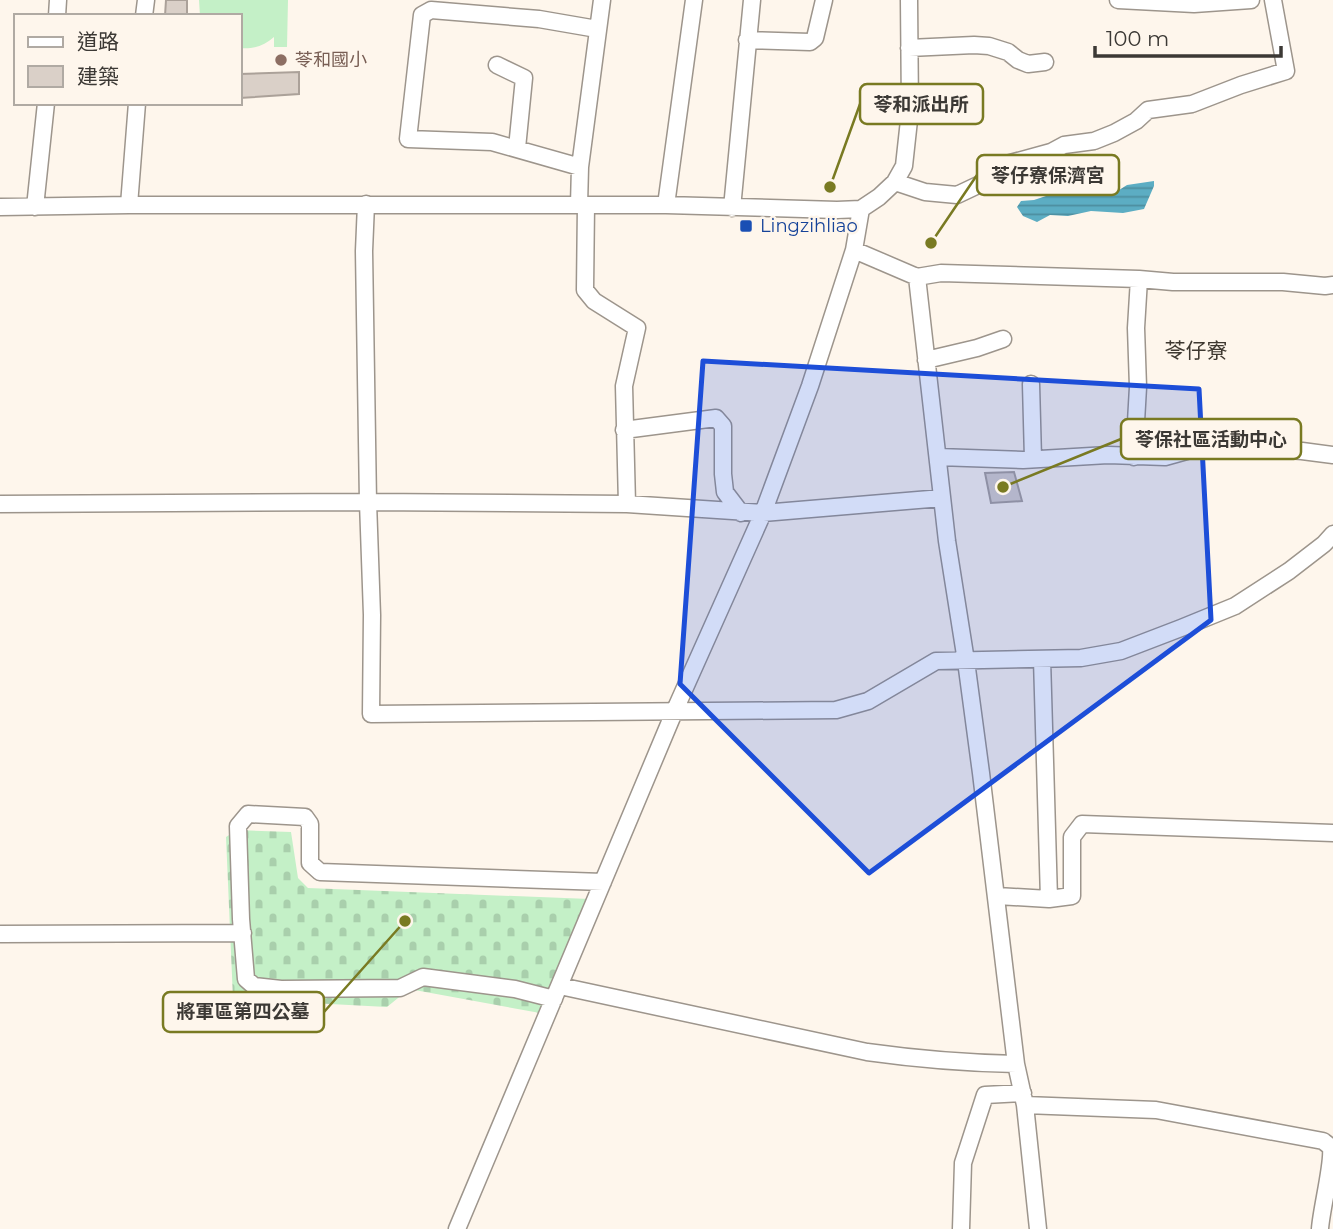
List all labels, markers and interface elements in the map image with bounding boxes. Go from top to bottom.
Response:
legend [14,14,242,105]
scale bar [1095,14,1280,58]
text: 100 m [1106,26,1169,51]
text: 道路 [77,29,119,54]
place label: 苓和國小 [295,49,367,71]
marker: 苓和國小 [273,52,289,68]
text: 建築 [77,64,119,89]
callout: 苓和派出所 [860,84,983,124]
text: 苓和派出所 [873,93,969,116]
callout: 苓仔寮保濟宮 [977,155,1119,195]
text: 苓仔寮保濟宮 [991,164,1105,187]
place label: Lingzihliao [760,215,858,237]
marker: Lingzihliao [738,218,754,234]
district label: 苓仔寮 [1165,338,1228,363]
callout: 苓保社區活動中心 [1121,419,1301,459]
text: 苓保社區活動中心 [1135,428,1287,451]
callout: 將軍區第四公墓 [163,992,324,1032]
text: 將軍區第四公墓 [176,1000,310,1023]

